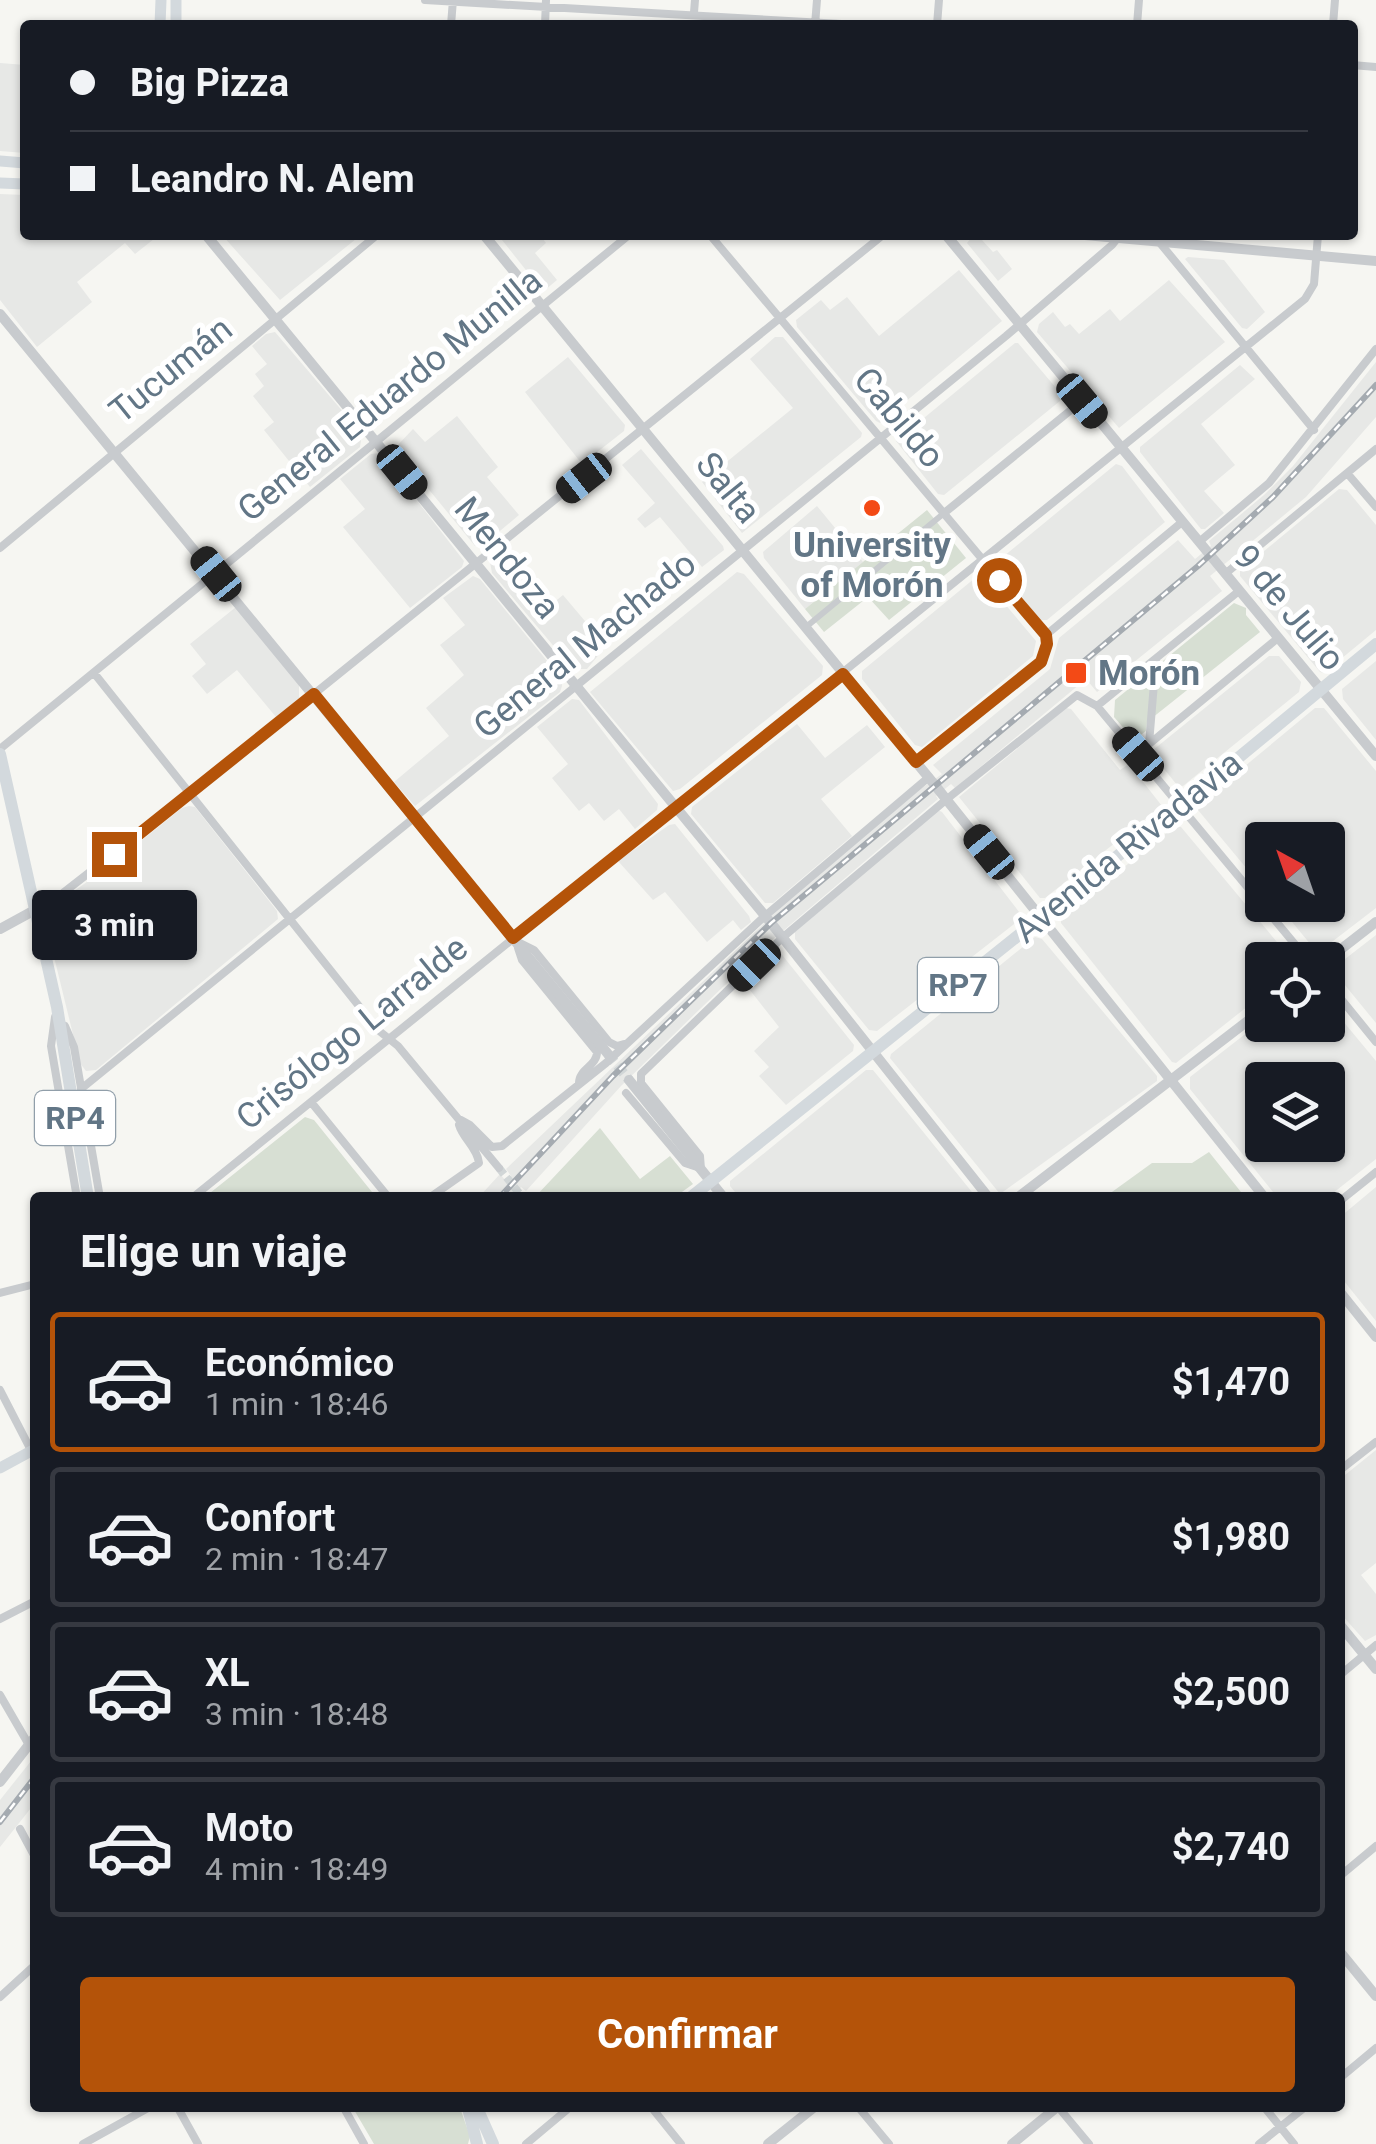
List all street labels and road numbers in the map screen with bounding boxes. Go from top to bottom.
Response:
street label: General Eduardo Munilla [230,260,550,530]
street label: Tucumán [102,308,240,432]
street label: Cabildo [845,360,953,476]
street label: Salta [687,444,769,532]
street label: Mendoza [446,489,568,627]
street label: 9 de Julio [1225,537,1353,679]
street label: General Machado [466,543,704,747]
street label: Avenida Rivadavia [1006,743,1250,951]
street label: Crisólogo Larralde [228,927,476,1139]
road number: RP7 [918,958,998,1012]
road number: RP4 [35,1091,115,1145]

